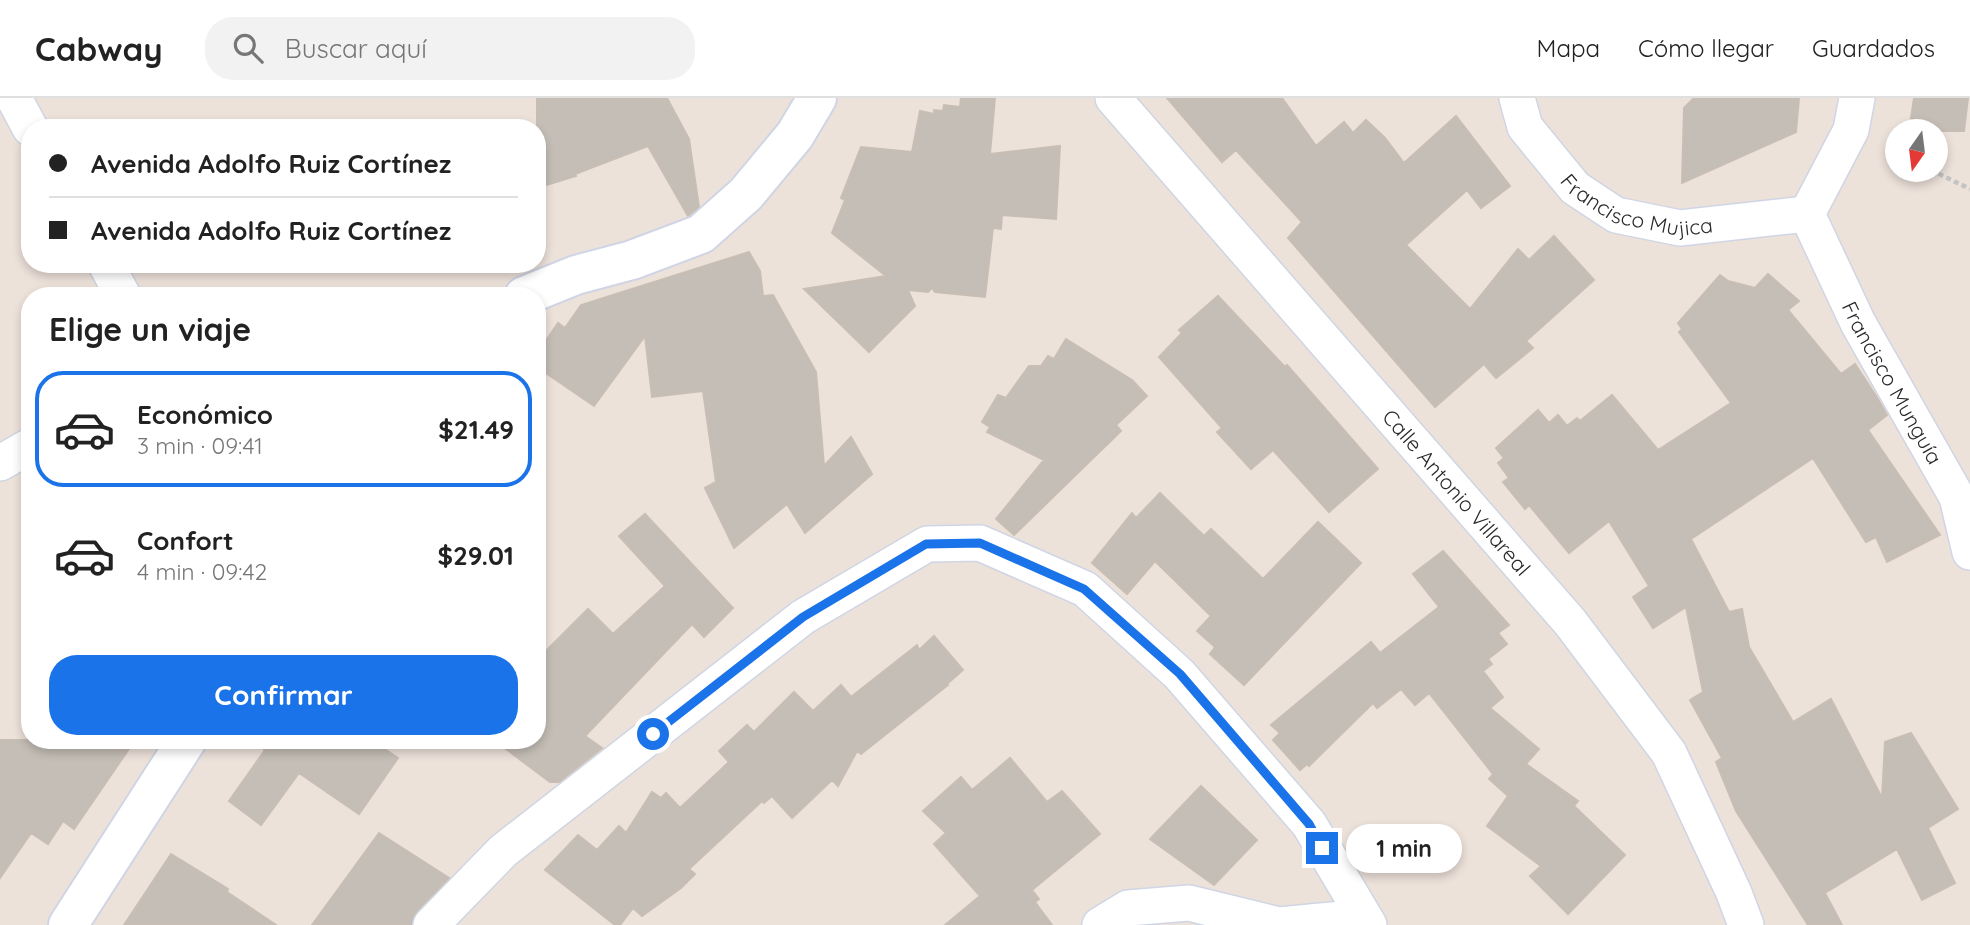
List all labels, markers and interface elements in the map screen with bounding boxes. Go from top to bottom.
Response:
search box [205,17,695,80]
text: Cabway [35,28,163,69]
icon: search [229,29,267,67]
text: Buscar aquí [285,32,427,65]
text: Mapa [1537,33,1600,63]
text: Cómo llegar [1638,33,1774,63]
text: Guardados [1812,33,1935,63]
north arrow [1885,119,1948,182]
map controls [1885,119,1948,182]
text: Avenida Adolfo Ruiz Cortínez [91,147,451,180]
street label: Francisco Mujica [1555,168,1714,241]
text: Avenida Adolfo Ruiz Cortínez [91,214,451,247]
street label: Francisco Munguía [1837,297,1948,468]
text: Elige un viaje [49,309,251,349]
icon: car [53,398,116,461]
text: Económico [137,398,273,431]
street label: Calle Antonio Villareal [1377,404,1536,581]
text: $21.49 [438,413,514,446]
text: 3 min · 09:41 [137,431,263,460]
icon: car [53,524,116,587]
text: Confort [137,524,234,557]
text: $29.01 [437,539,514,572]
text: 4 min · 09:42 [137,557,267,586]
button: Confirmar [49,655,518,735]
route start [637,718,669,750]
callout: 1 min [1346,824,1462,872]
route end [1306,832,1338,864]
text: 1 min [1376,834,1432,863]

